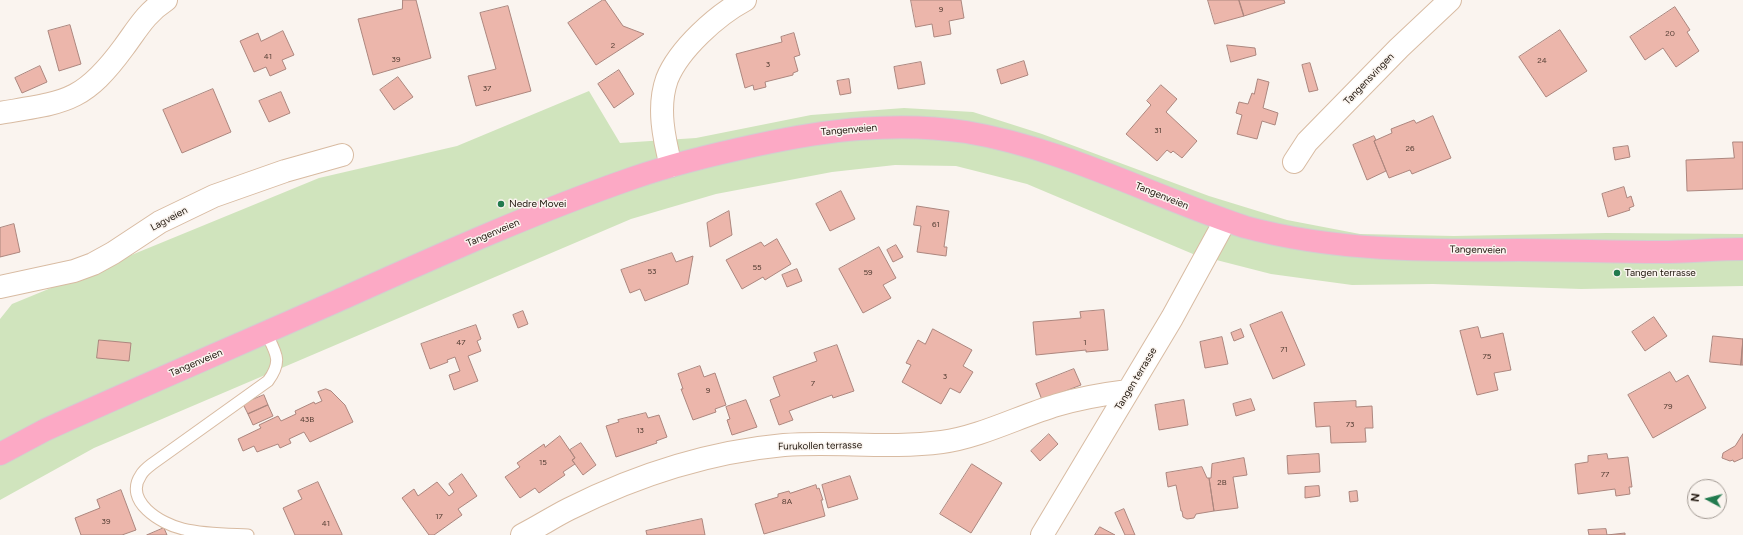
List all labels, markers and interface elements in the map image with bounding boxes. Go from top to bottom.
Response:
house number: 9 [939,5,943,15]
house number: 20 [1665,29,1675,39]
house number: 2 [611,41,615,51]
street label: Tangensvingen [1341,51,1397,107]
house number: 41 [264,52,272,62]
house number: 39 [392,55,400,65]
house number: 24 [1537,56,1547,66]
house number: 3 [766,60,770,70]
house number: 37 [483,84,491,94]
street label: Tangenveien [820,122,878,138]
house number: 31 [1154,126,1162,136]
house number: 26 [1406,144,1414,154]
street label: Tangenveien [1134,180,1190,212]
place label: Nedre Movei [509,198,566,210]
marker: Nedre Movei [496,199,506,209]
street label: Lagveien [148,204,190,234]
street label: Tangenveien [465,216,521,250]
house number: 61 [932,220,940,230]
street label: Tangenveien [1450,244,1506,256]
house number: 55 [752,263,762,273]
house number: 53 [648,267,656,277]
place label: Tangen terrasse [1625,267,1696,279]
house number: 59 [863,268,873,278]
marker: Tangen terrasse [1612,268,1622,278]
house number: 47 [456,338,466,348]
house number: 1 [1083,338,1087,348]
house number: 71 [1280,345,1288,355]
street label: Tangenveien [168,346,224,380]
street label: Tangen terrasse [1113,346,1159,412]
house number: 75 [1483,352,1491,362]
house number: 3 [943,372,947,382]
house number: 7 [811,379,815,389]
house number: 9 [706,386,710,396]
house number: 79 [1664,402,1672,412]
house number: 43B [300,415,314,425]
house number: 73 [1346,420,1354,430]
house number: 13 [636,426,644,436]
street label: Furukollen terrasse [778,439,862,453]
house number: 15 [539,458,547,468]
house number: 77 [1601,470,1609,480]
house number: 2B [1217,478,1227,488]
north arrow [1687,479,1727,519]
text: N [1689,493,1703,503]
house number: 8A [782,497,792,507]
house number: 17 [435,512,443,522]
house number: 39 [102,517,110,527]
house number: 41 [322,519,330,529]

